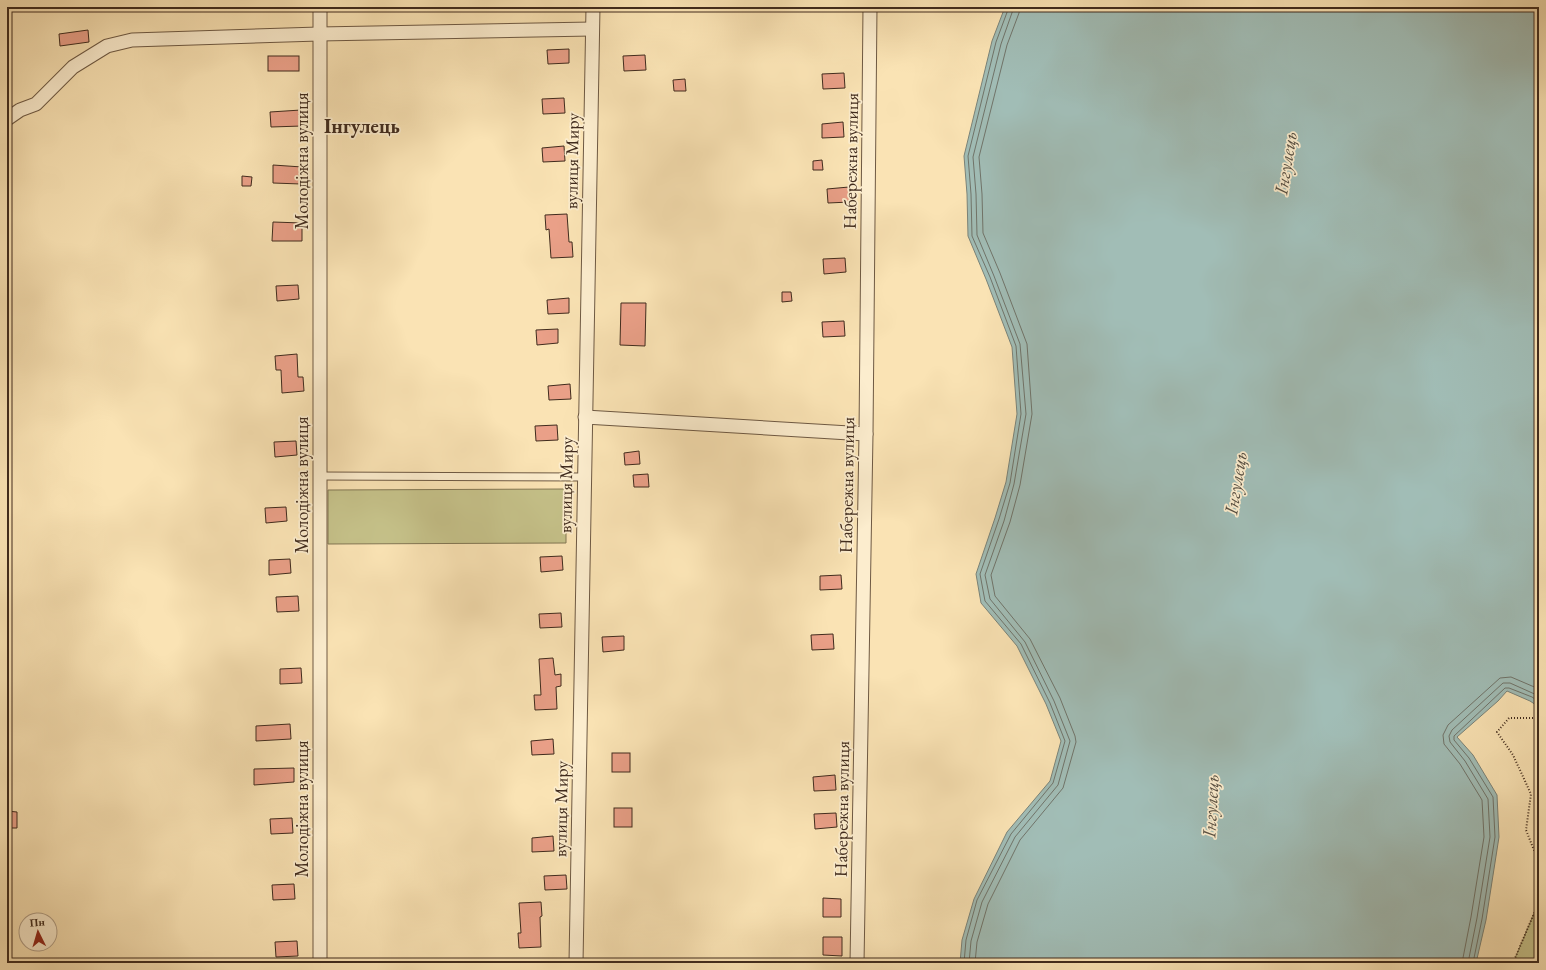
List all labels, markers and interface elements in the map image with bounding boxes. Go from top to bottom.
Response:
street label: Молодіжна вулиця [290,92,313,230]
street label: Набережна вулиця [838,93,863,229]
district label: Інгулець [324,113,400,139]
street label: вулиця Миру [559,113,584,209]
water label: Інгулець [1268,130,1303,197]
street label: Молодіжна вулиця [290,416,313,554]
street label: Набережна вулиця [834,417,859,553]
street label: вулиця Миру [553,437,578,533]
water label: Інгулець [1218,450,1253,517]
street label: Молодіжна вулиця [290,740,313,878]
street label: Набережна вулиця [829,741,854,877]
street label: вулиця Миру [548,761,573,857]
water label: Інгулець [1196,774,1225,839]
north arrow [18,912,58,952]
text: Пн [29,914,46,930]

